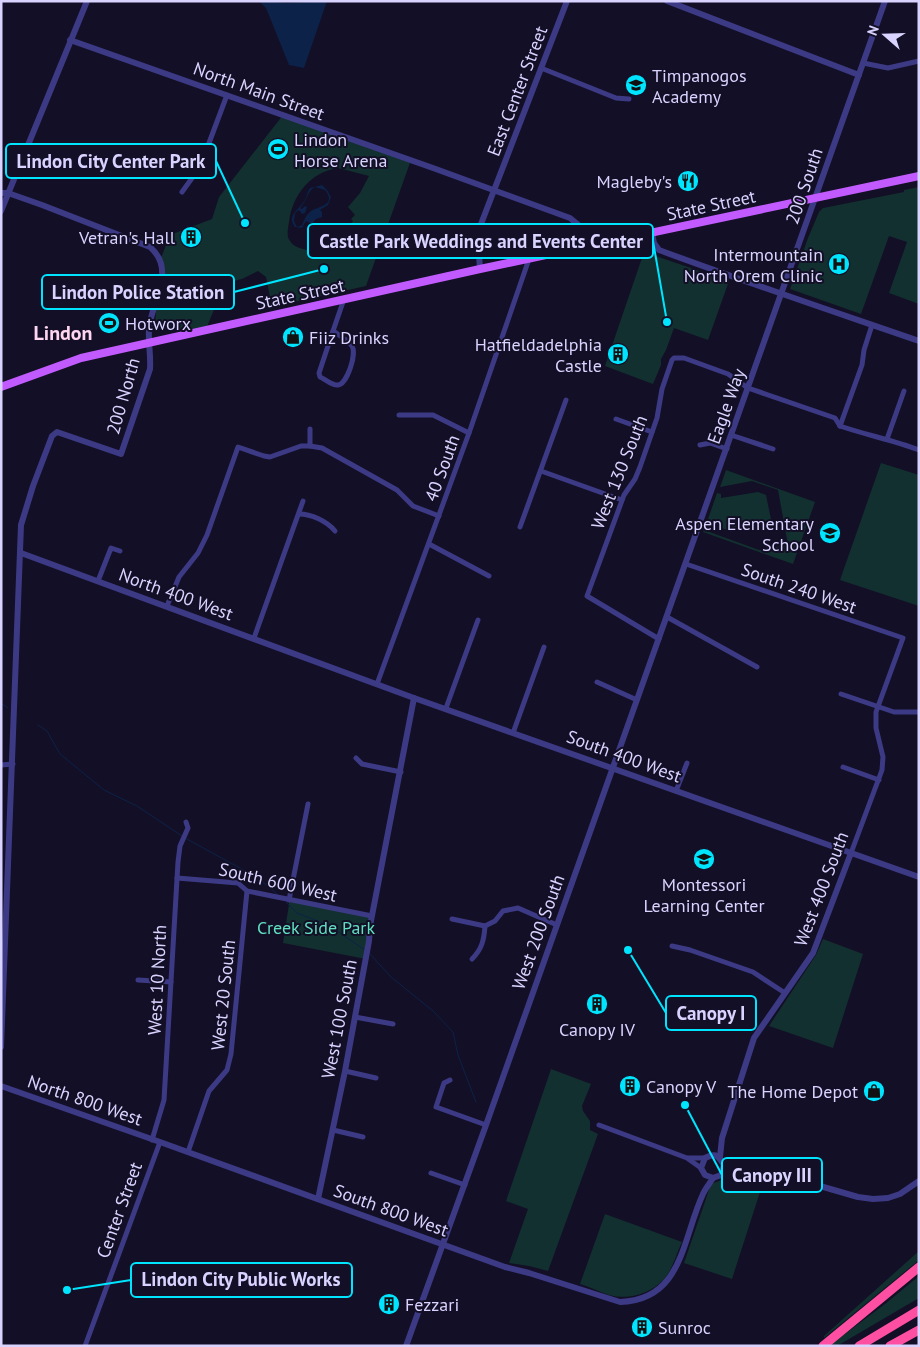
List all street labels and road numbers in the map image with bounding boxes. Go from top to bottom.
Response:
street label: East Center Street [482,23,552,159]
street label: North Main Street [190,57,328,125]
street label: 200 South [780,145,828,227]
street label: State Street [664,184,758,226]
street label: State Street [253,273,347,315]
street label: 200 North [101,355,145,437]
street label: Eagle Way [702,365,750,447]
street label: West 130 South [586,412,652,532]
street label: 40 South [419,432,465,504]
street label: South 240 West [738,558,860,618]
street label: North 400 West [116,563,236,625]
street label: South 400 West [563,725,685,787]
street label: West 400 South [789,828,853,950]
street label: South 600 West [217,857,339,907]
street label: West 200 South [507,871,569,993]
street label: West 10 North [143,924,171,1036]
street label: West 20 South [206,939,240,1051]
street label: West 100 South [316,957,362,1081]
street label: North 800 West [25,1070,145,1130]
street label: Center Street [91,1159,147,1261]
street label: South 800 West [330,1179,452,1241]

